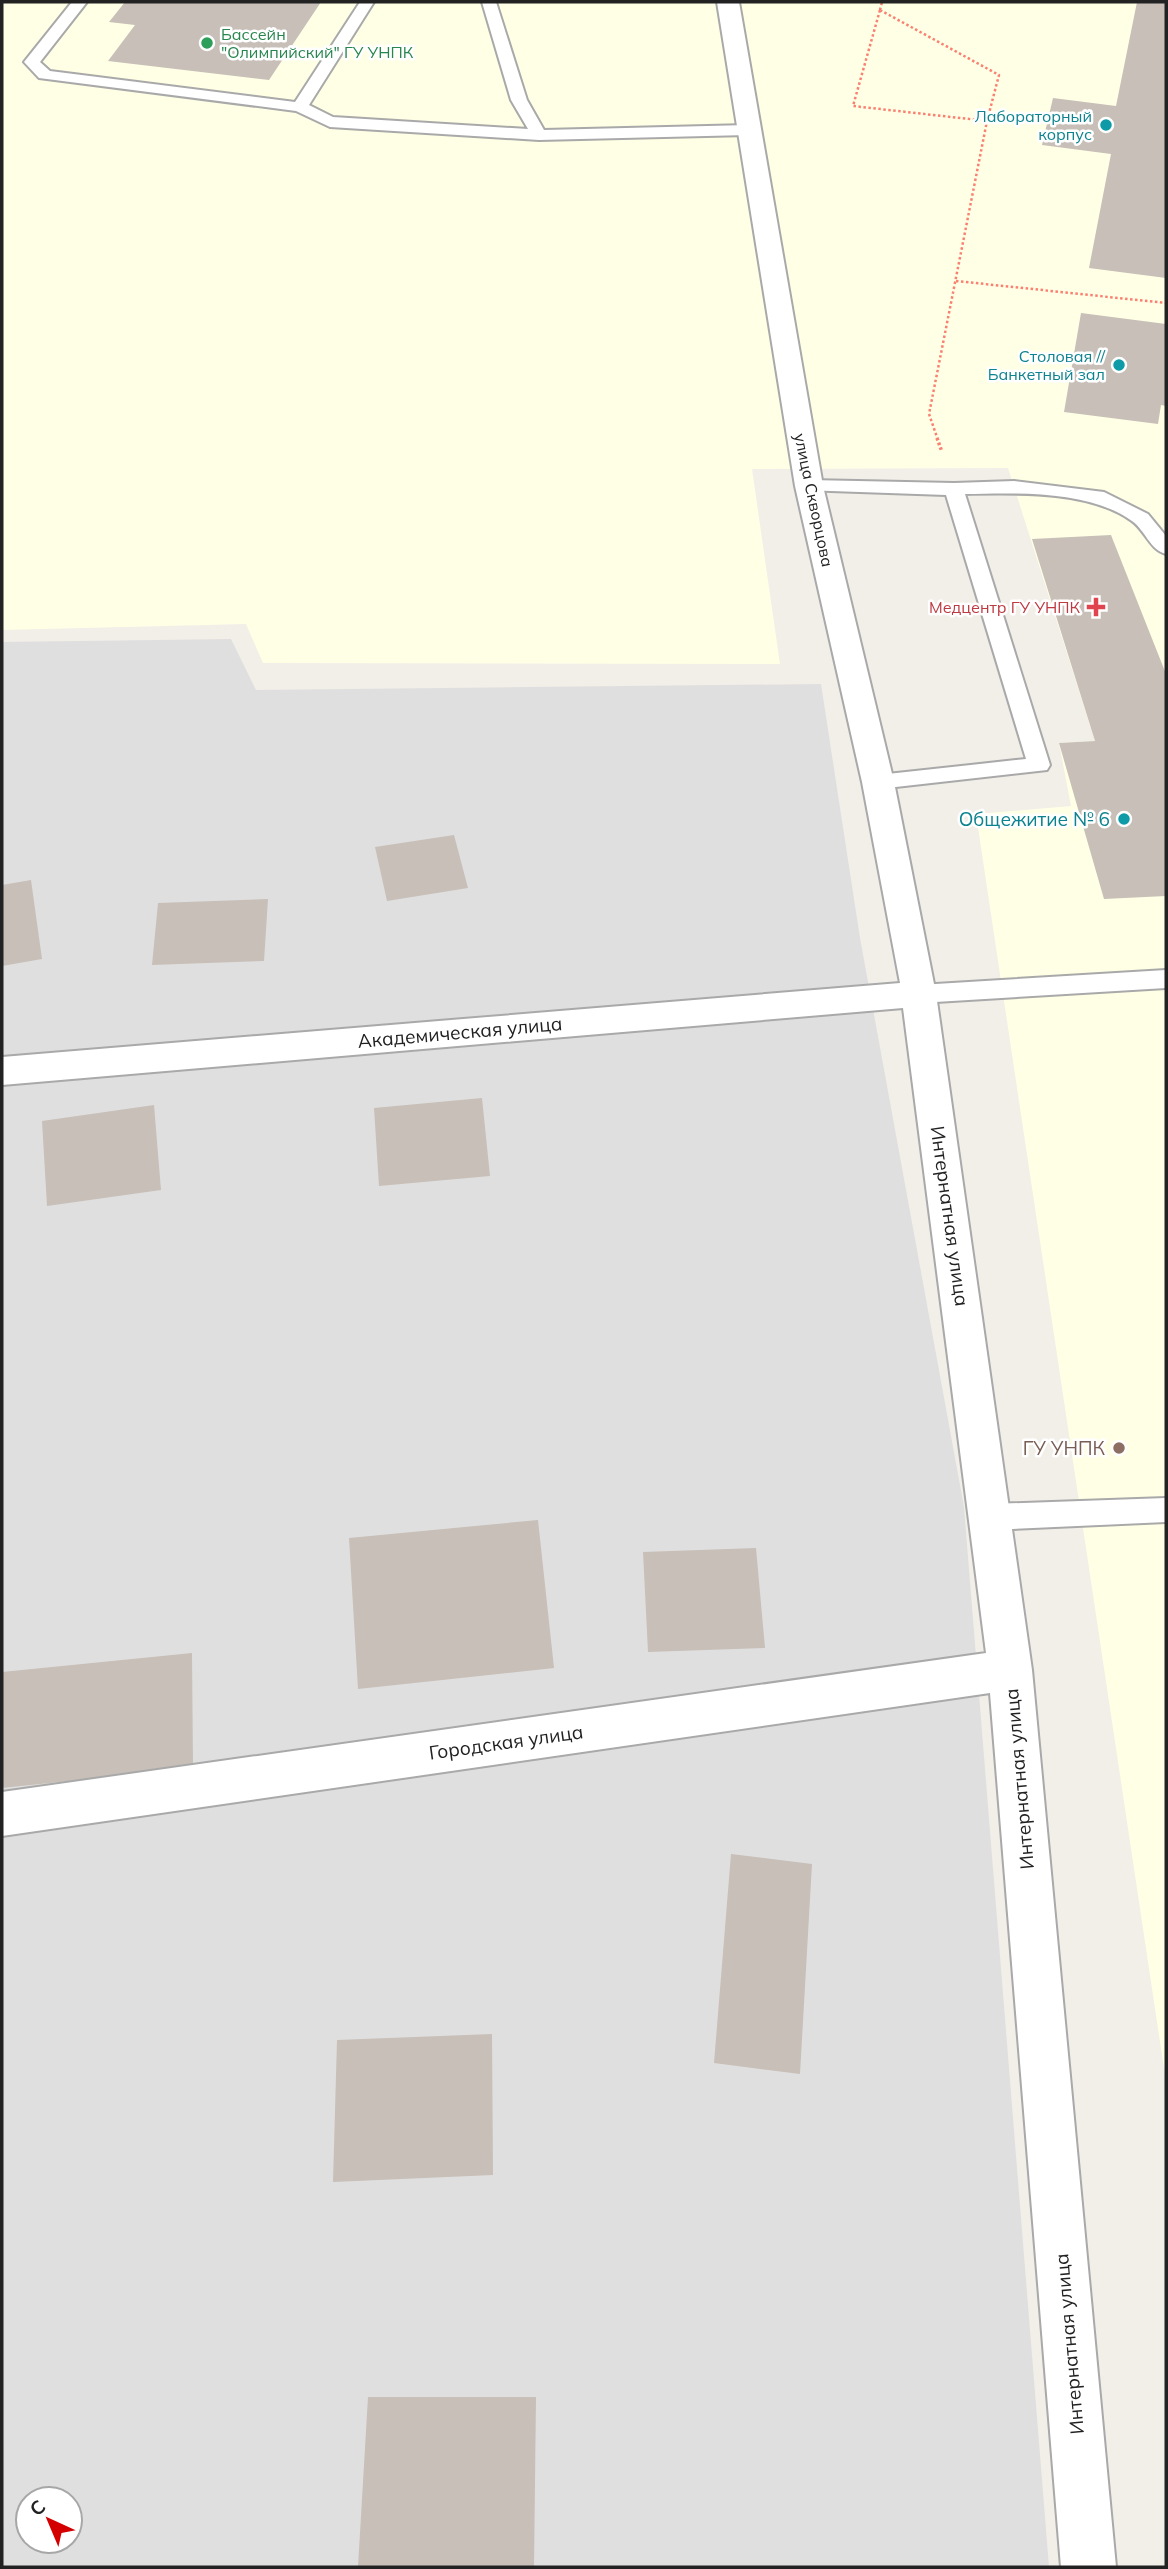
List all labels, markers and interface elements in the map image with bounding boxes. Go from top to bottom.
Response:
place label: Бассейн "Олимпийский" ГУ УНПК [221,24,414,62]
marker: Бассейн "Олимпийский" ГУ УНПК [199,35,215,51]
place label: Лабораторный корпус [975,106,1092,144]
marker: Лабораторный корпус [1098,117,1114,133]
place label: Столовая // Банкетный зал [988,346,1105,384]
marker: Столовая // Банкетный зал [1111,357,1127,373]
street label: улица Скворцова [790,431,838,569]
place label: Медцентр ГУ УНПК [929,597,1080,617]
marker: Медцентр ГУ УНПК [1086,597,1106,617]
place label: Общежитие № 6 [959,807,1110,831]
marker: Общежитие № 6 [1116,811,1132,827]
street label: Академическая улица [357,1011,563,1053]
street label: Интернатная улица [925,1124,975,1308]
place label: ГУ УНПК [1023,1436,1106,1460]
marker: ГУ УНПК [1111,1440,1127,1456]
street label: Интернатная улица [999,1688,1039,1870]
street label: Городская улица [427,1719,585,1765]
street label: Интернатная улица [1049,2253,1089,2435]
north arrow [14,2485,84,2555]
text: С [24,2495,50,2521]

